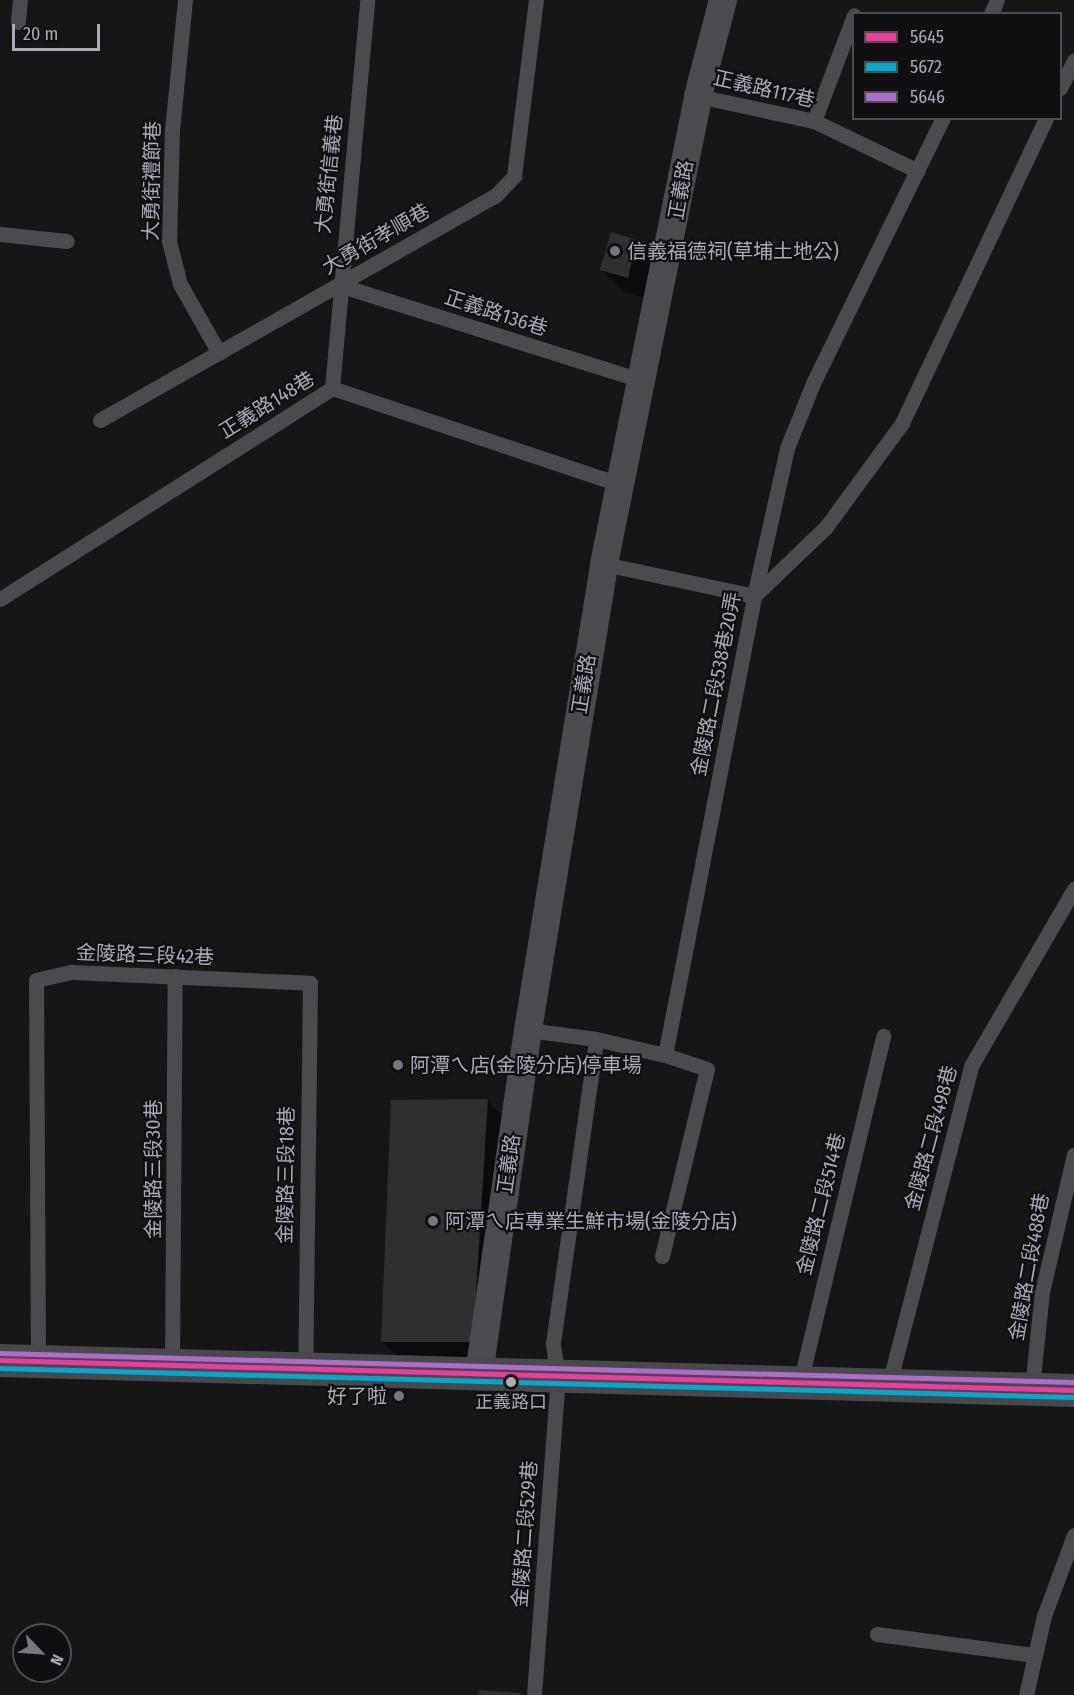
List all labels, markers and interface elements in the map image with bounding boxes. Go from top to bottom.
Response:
scale bar [15,12,104,50]
legend [852,12,1062,120]
text: 20 m [23,23,58,45]
text: 5645 [910,26,944,48]
text: 5672 [910,56,942,78]
street label: 正義路117巷 [711,66,817,112]
text: 5646 [910,86,945,108]
street label: 大勇街信義巷 [311,113,347,235]
street label: 大勇街禮節巷 [139,121,165,241]
street label: 正義路 [664,158,698,222]
street label: 大勇街孝順巷 [318,199,434,279]
place label: 信義福德祠(草埔土地公) [627,239,839,263]
marker: 信義福德祠(草埔土地公) [608,244,622,258]
street label: 正義路136巷 [442,285,550,341]
street label: 正義路148巷 [215,366,319,444]
street label: 金陵路二段538巷20弄 [686,590,746,778]
street label: 正義路 [567,652,601,716]
street label: 金陵路三段42巷 [76,941,214,969]
place label: 阿潭ㄟ店(金陵分店)停車場 [410,1053,642,1077]
marker: 阿潭ㄟ店(金陵分店)停車場 [391,1058,405,1072]
street label: 金陵路二段498巷 [900,1063,962,1213]
street label: 金陵路三段30巷 [141,1099,165,1239]
street label: 金陵路三段18巷 [273,1106,299,1244]
street label: 金陵路二段514巷 [792,1130,850,1278]
street label: 正義路 [493,1133,525,1195]
street label: 金陵路二段488巷 [1004,1191,1054,1343]
place label: 阿潭ㄟ店專業生鮮市場(金陵分店) [445,1209,737,1233]
marker: 阿潭ㄟ店專業生鮮市場(金陵分店) [426,1214,440,1228]
marker: 正義路口 [505,1376,517,1388]
place label: 好了啦 [327,1384,387,1408]
marker: 好了啦 [392,1389,406,1403]
place label: 正義路口 [475,1391,547,1413]
street label: 金陵路二段529巷 [508,1460,542,1608]
north arrow [12,1623,72,1683]
text: N [46,1652,68,1668]

